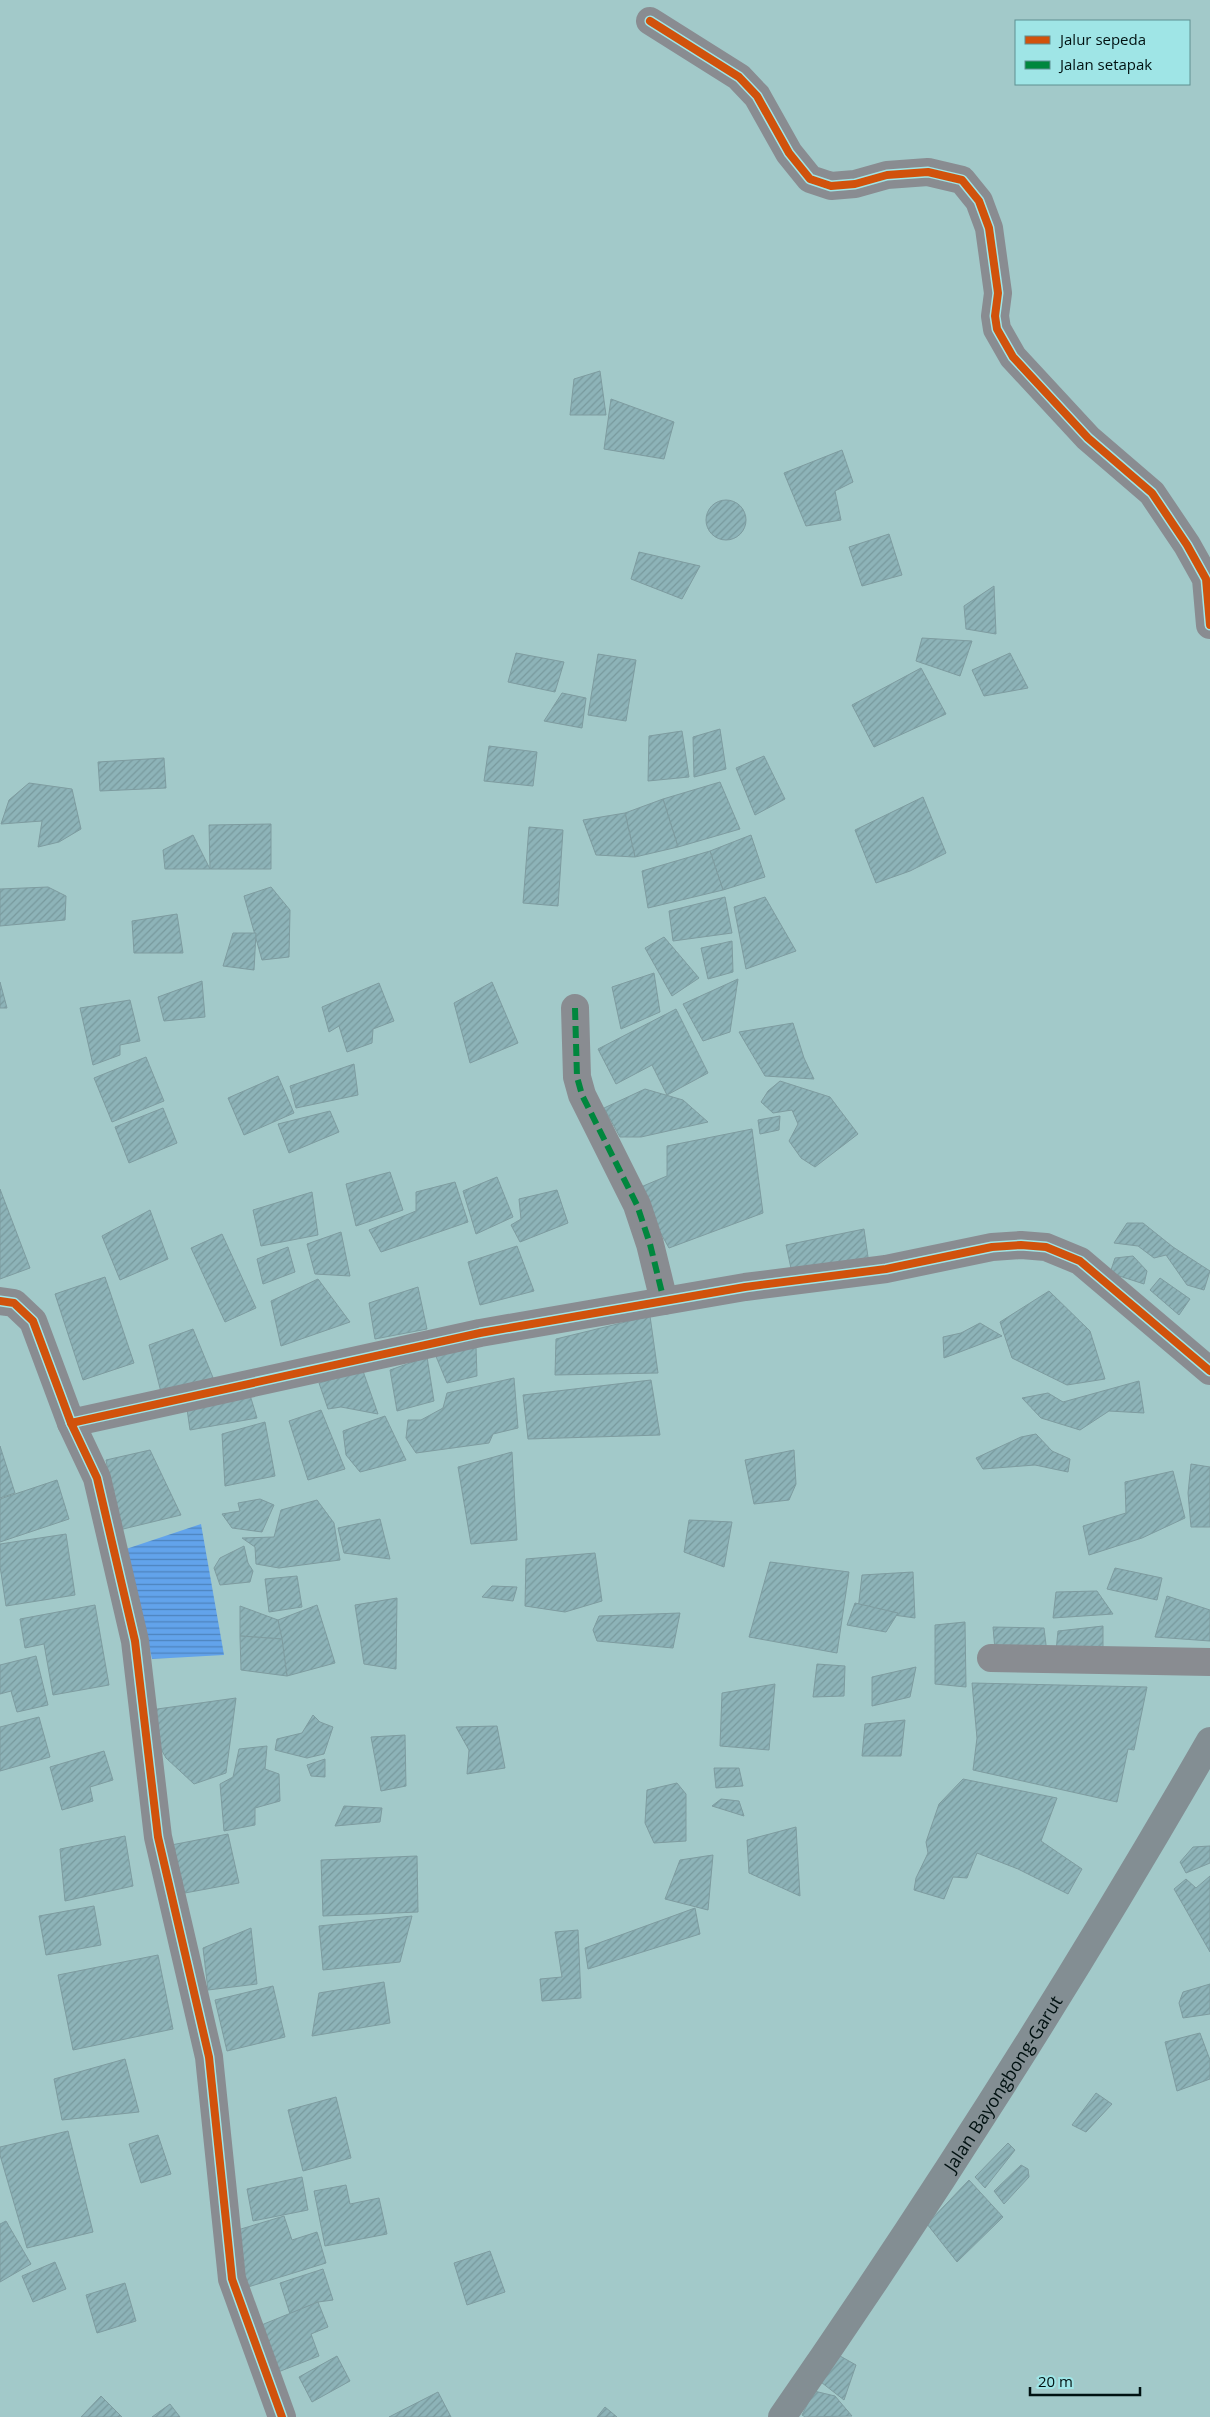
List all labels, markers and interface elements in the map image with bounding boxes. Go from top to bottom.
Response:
legend [1015,20,1190,85]
text: Jalur sepeda [1058,29,1146,49]
text: Jalan setapak [1058,54,1152,74]
street label: Jalan Bayongbong-Garut [937,1991,1067,2178]
scale bar [1030,2364,1140,2396]
text: 20 m [1038,2371,1073,2391]

